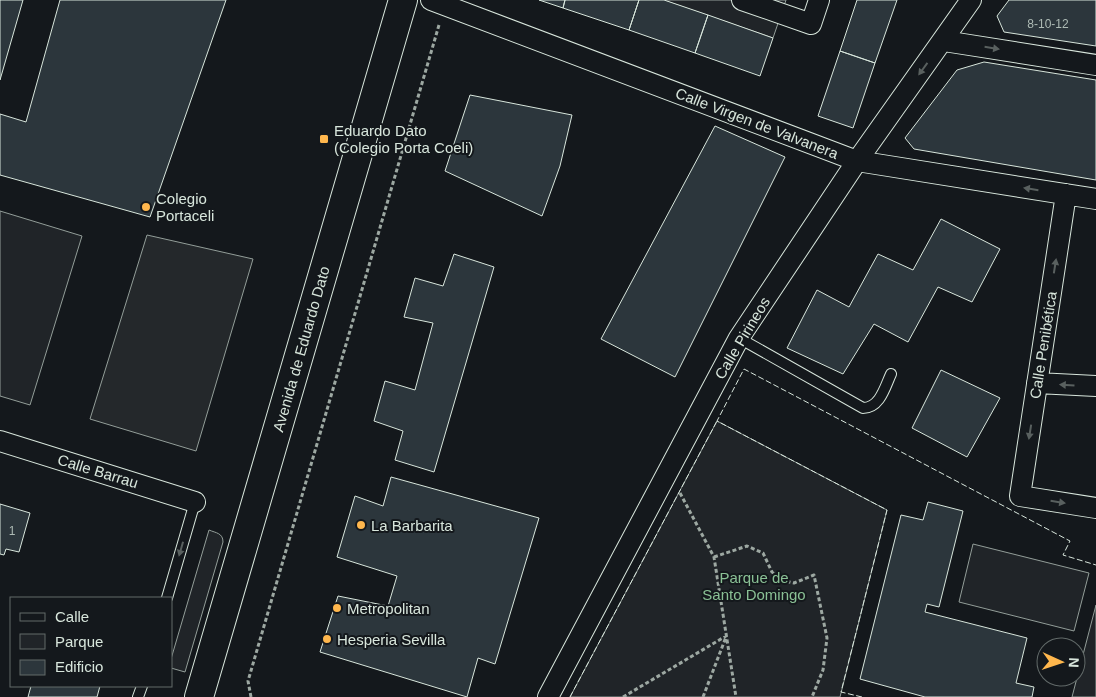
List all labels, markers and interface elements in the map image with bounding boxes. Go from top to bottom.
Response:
house number: 8-10-12 [1027,17,1069,31]
one-way arrow [984,45,1000,53]
one-way arrow [918,62,928,76]
street label: Calle Virgen de Valvanera [673,84,841,162]
place label: Eduardo Dato (Colegio Porta Coeli) [334,122,473,156]
marker: Eduardo Dato (Colegio Porta Coeli) [318,133,330,145]
one-way arrow [1022,184,1038,192]
place label: Colegio Portaceli [156,190,214,224]
marker: Colegio Portaceli [140,201,152,213]
one-way arrow [1052,258,1060,274]
street label: Avenida de Eduardo Dato [269,264,333,434]
street label: Calle Penibética [1026,289,1060,400]
street label: Calle Pirineos [711,294,773,382]
one-way arrow [1058,380,1074,388]
one-way arrow [1025,424,1033,440]
street label: Calle Barrau [56,451,140,491]
one-way arrow [1050,499,1066,507]
place label: La Barbarita [371,517,453,534]
marker: La Barbarita [355,519,367,531]
house number: 1 [9,524,16,538]
one-way arrow [177,542,185,557]
park label: Parque de Santo Domingo [702,569,806,603]
legend [10,597,172,687]
place label: Metropolitan [347,600,430,617]
marker: Metropolitan [331,602,343,614]
text: Calle [55,608,89,625]
place label: Hesperia Sevilla [337,631,446,648]
text: Parque [55,633,103,650]
marker: Hesperia Sevilla [321,633,333,645]
north arrow [1036,637,1086,687]
text: N [1066,657,1082,668]
text: Edificio [55,658,103,675]

